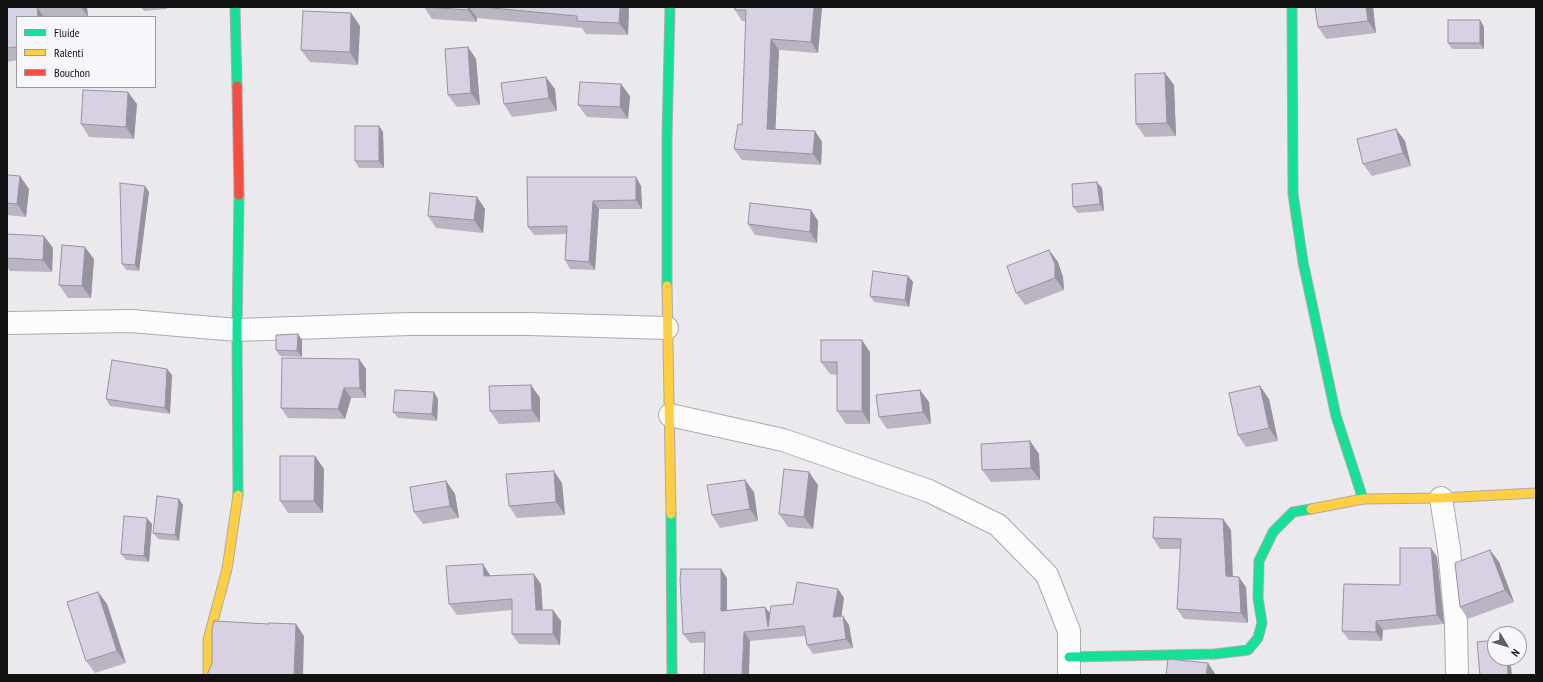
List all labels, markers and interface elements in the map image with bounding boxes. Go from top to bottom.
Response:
legend [16,16,156,88]
text: Fluide [54,25,80,40]
text: Ralenti [54,45,83,60]
text: Bouchon [54,65,90,80]
north arrow [1487,626,1527,666]
text: N [1508,646,1523,659]

